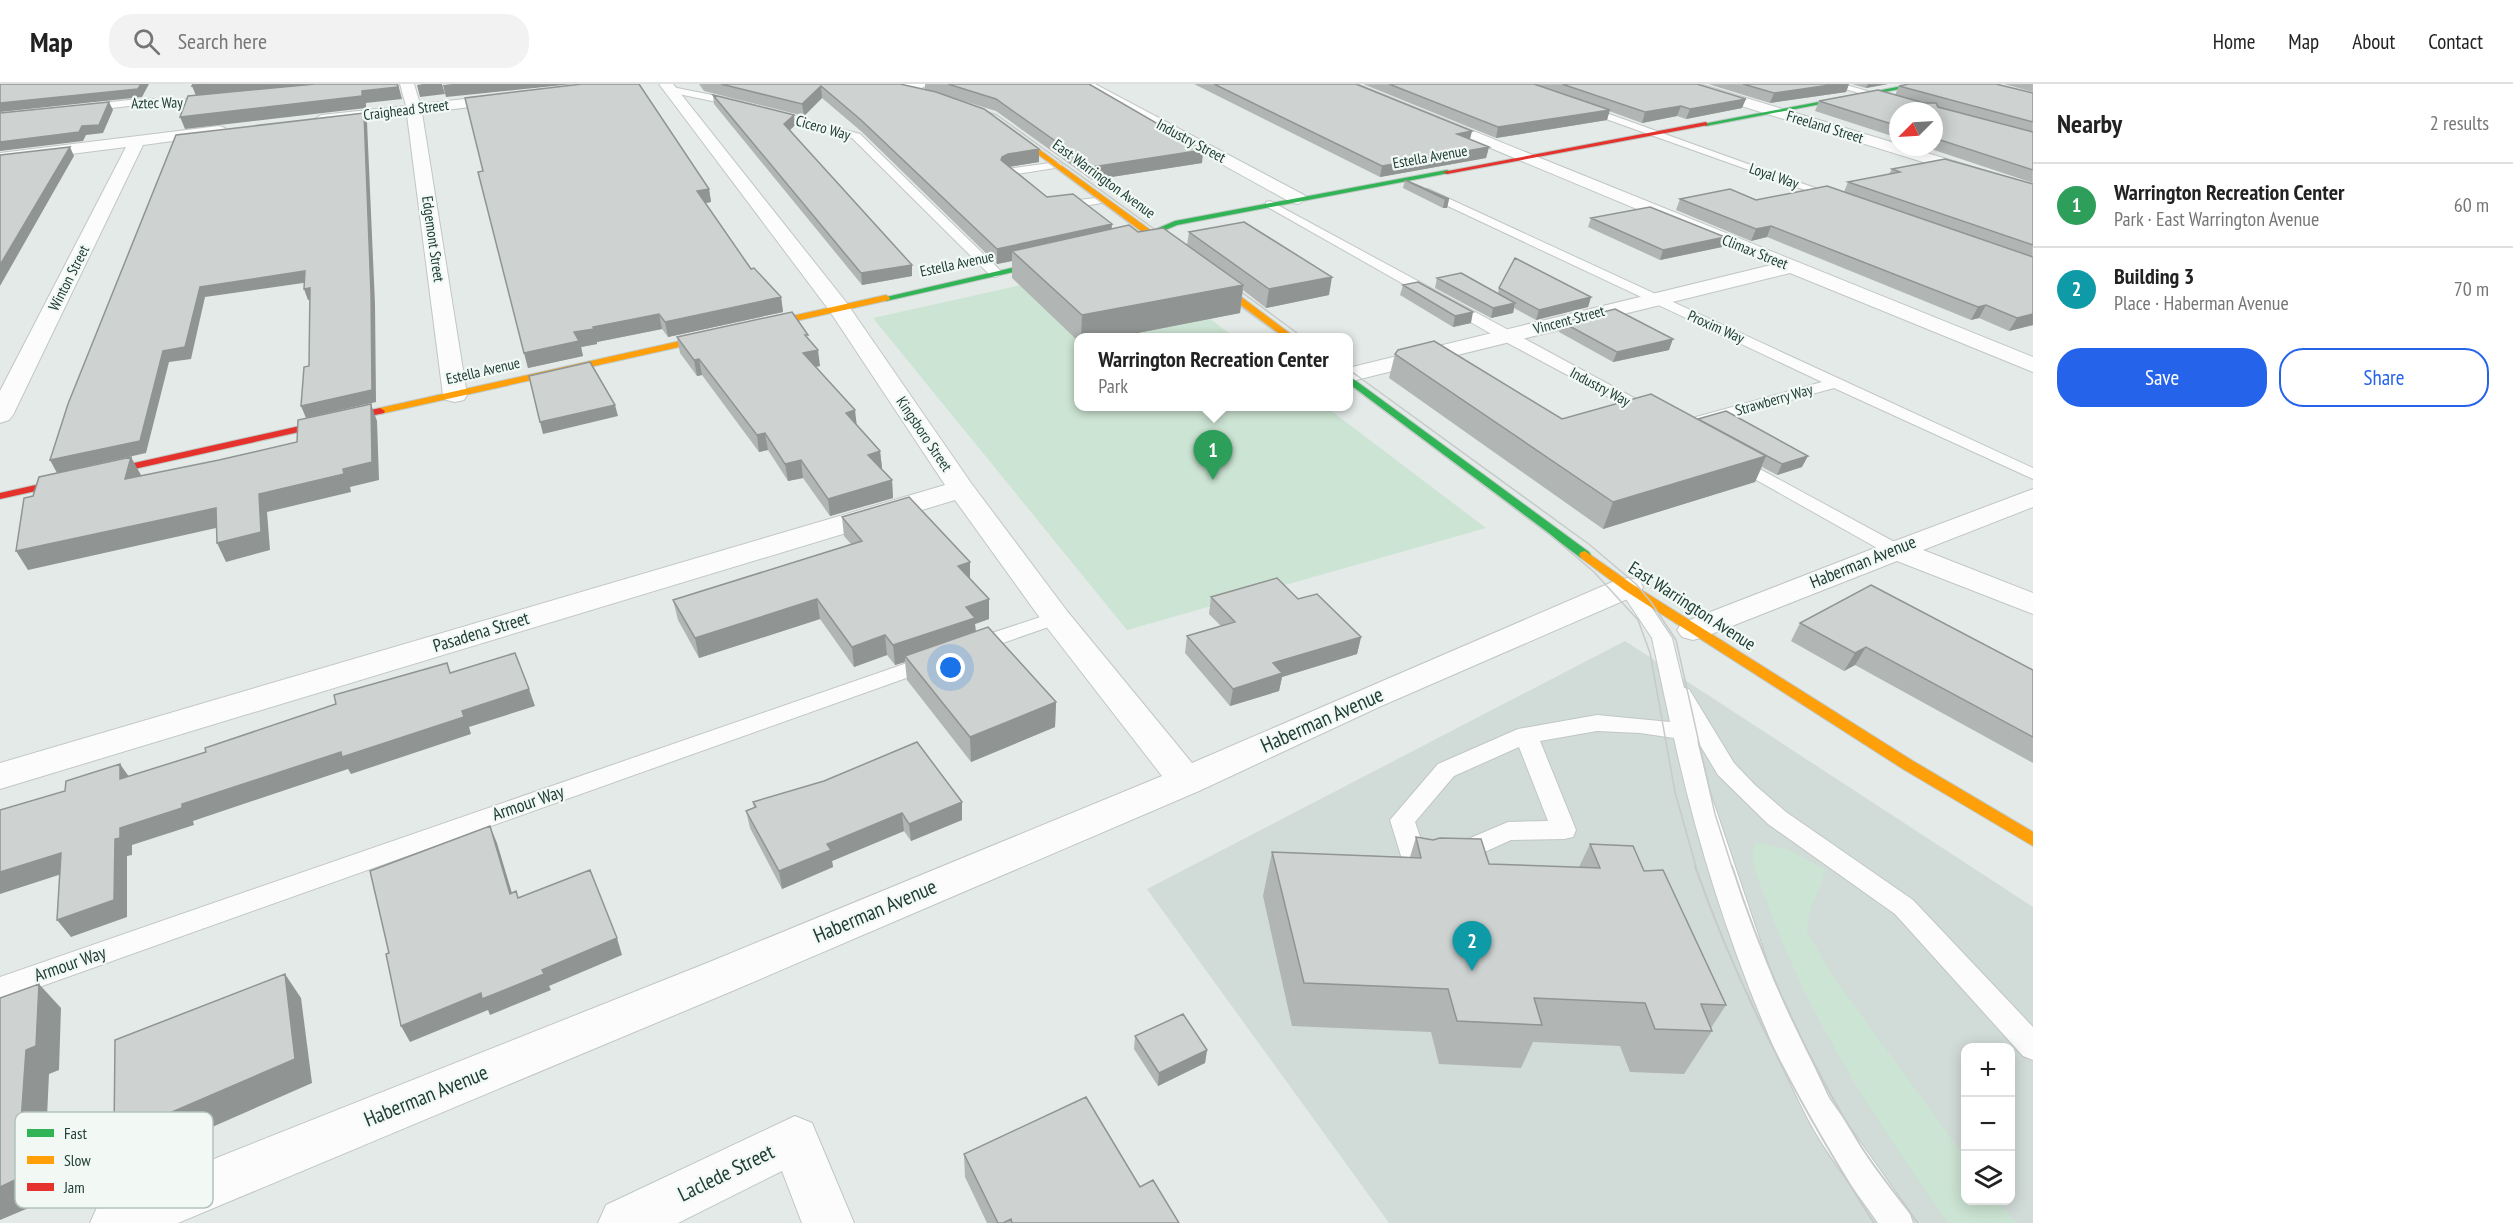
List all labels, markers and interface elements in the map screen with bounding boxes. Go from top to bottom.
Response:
search box [109,14,529,68]
text: Map [30,23,73,60]
icon: search [130,25,163,58]
text: Search here [178,27,267,55]
text: Home [2213,28,2255,55]
text: Map [2288,28,2319,55]
text: About [2352,28,2395,55]
text: Contact [2428,28,2483,55]
street label: Aztec Way [131,93,183,112]
street label: Craighead Street [362,95,450,124]
north arrow [1889,102,1943,156]
street label: Freeland Street [1784,106,1866,147]
text: Nearby [2057,107,2122,140]
text: 2 results [2430,110,2489,136]
street label: Cicero Way [794,111,853,144]
street label: Industry Street [1153,114,1229,167]
street label: East Warrington Avenue [1049,135,1159,222]
street label: Estella Avenue [1391,141,1469,172]
street label: Loyal Way [1747,158,1802,193]
text: Warrington Recreation Center [2114,178,2345,206]
text: 1 [2072,192,2081,218]
text: 60 m [2454,192,2489,218]
street label: Edgemont Street [418,195,449,283]
text: Park · East Warrington Avenue [2114,206,2319,232]
street label: Climax Street [1719,230,1791,273]
street label: Winton Street [44,242,93,314]
street label: Estella Avenue [918,246,996,281]
text: Building 3 [2114,262,2194,290]
text: 2 [2072,276,2081,302]
text: 70 m [2454,276,2489,302]
text: Place · Haberman Avenue [2114,290,2289,316]
street label: Vincent Street [1530,301,1607,338]
street label: Proxim Way [1685,306,1748,348]
popup [1074,333,1353,411]
text: Warrington Recreation Center [1098,345,1329,373]
button: Save [2057,348,2267,407]
button: Share [2279,348,2489,407]
street label: Estella Avenue [444,353,522,388]
street label: Industry Way [1567,363,1634,411]
text: Park [1098,373,1128,399]
street label: Strawberry Way [1733,379,1815,420]
street label: Kingsboro Street [892,393,957,475]
pin: 1 [1194,430,1232,480]
street label: Haberman Avenue [1806,530,1919,593]
street label: East Warrington Avenue [1624,556,1760,655]
street label: Pasadena Street [430,606,532,657]
your location [936,653,965,682]
street label: Haberman Avenue [1256,680,1387,759]
street label: Armour Way [489,779,567,826]
street label: Haberman Avenue [809,872,941,949]
pin: 2 [1452,922,1492,971]
street label: Armour Way [31,940,109,987]
map controls [1961,1043,2015,1205]
button: + [1961,1043,2015,1097]
street label: Haberman Avenue [360,1058,492,1133]
button: − [1961,1097,2015,1151]
legend [15,1112,213,1208]
text: Fast [64,1123,87,1143]
street label: Laclede Street [673,1138,778,1207]
text: Slow [64,1150,91,1170]
button: layers [1961,1151,2015,1205]
text: Jam [63,1177,85,1197]

